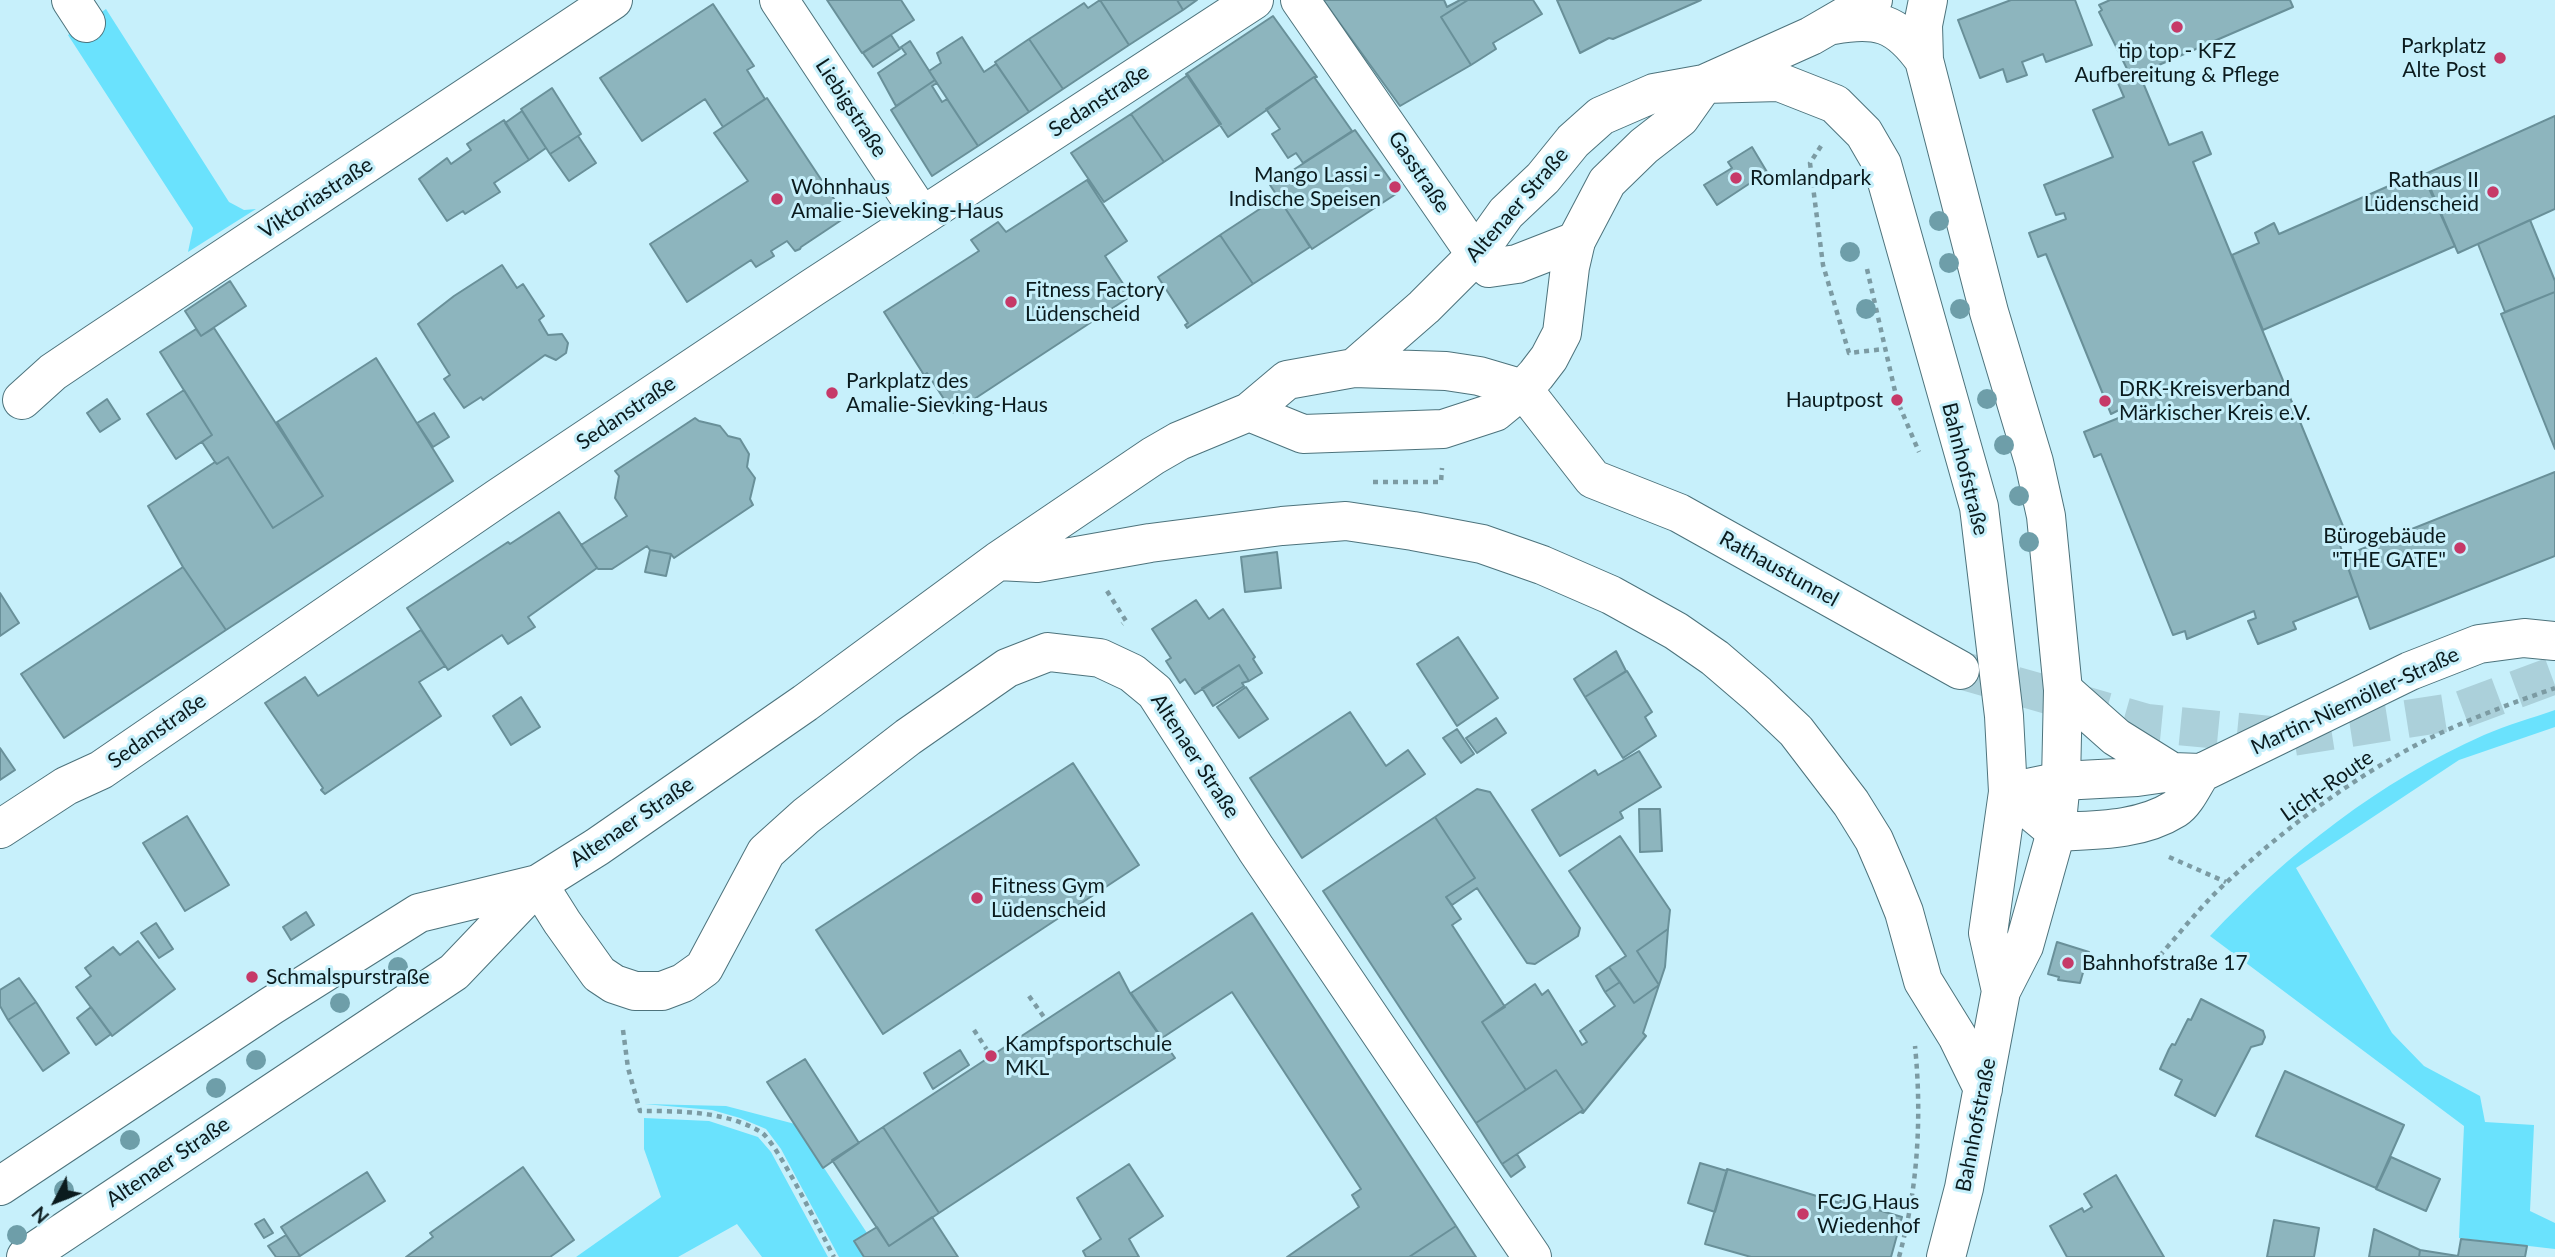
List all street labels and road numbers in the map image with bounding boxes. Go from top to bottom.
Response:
street label: Liebigstraße [810,54,892,162]
street label: Sedanstraße [1044,59,1154,143]
street label: Gasstraße [1383,127,1455,217]
street label: Altenaer Straße [1460,143,1574,267]
street label: Viktoriastraße [255,152,377,244]
street label: Sedanstraße [572,371,680,455]
street label: Bahnhofstraße [1936,400,1994,538]
street label: Rathaustunnel [1715,526,1843,612]
street label: Martin-Niemöller-Straße [2247,642,2463,760]
street label: Sedanstraße [103,688,211,774]
street label: Altenaer Straße [1145,689,1245,823]
street label: Licht-Route [2276,745,2378,827]
street label: Altenaer Straße [565,771,699,873]
street label: Bahnhofstraße [1951,1056,2001,1194]
street label: Altenaer Straße [101,1111,235,1213]

